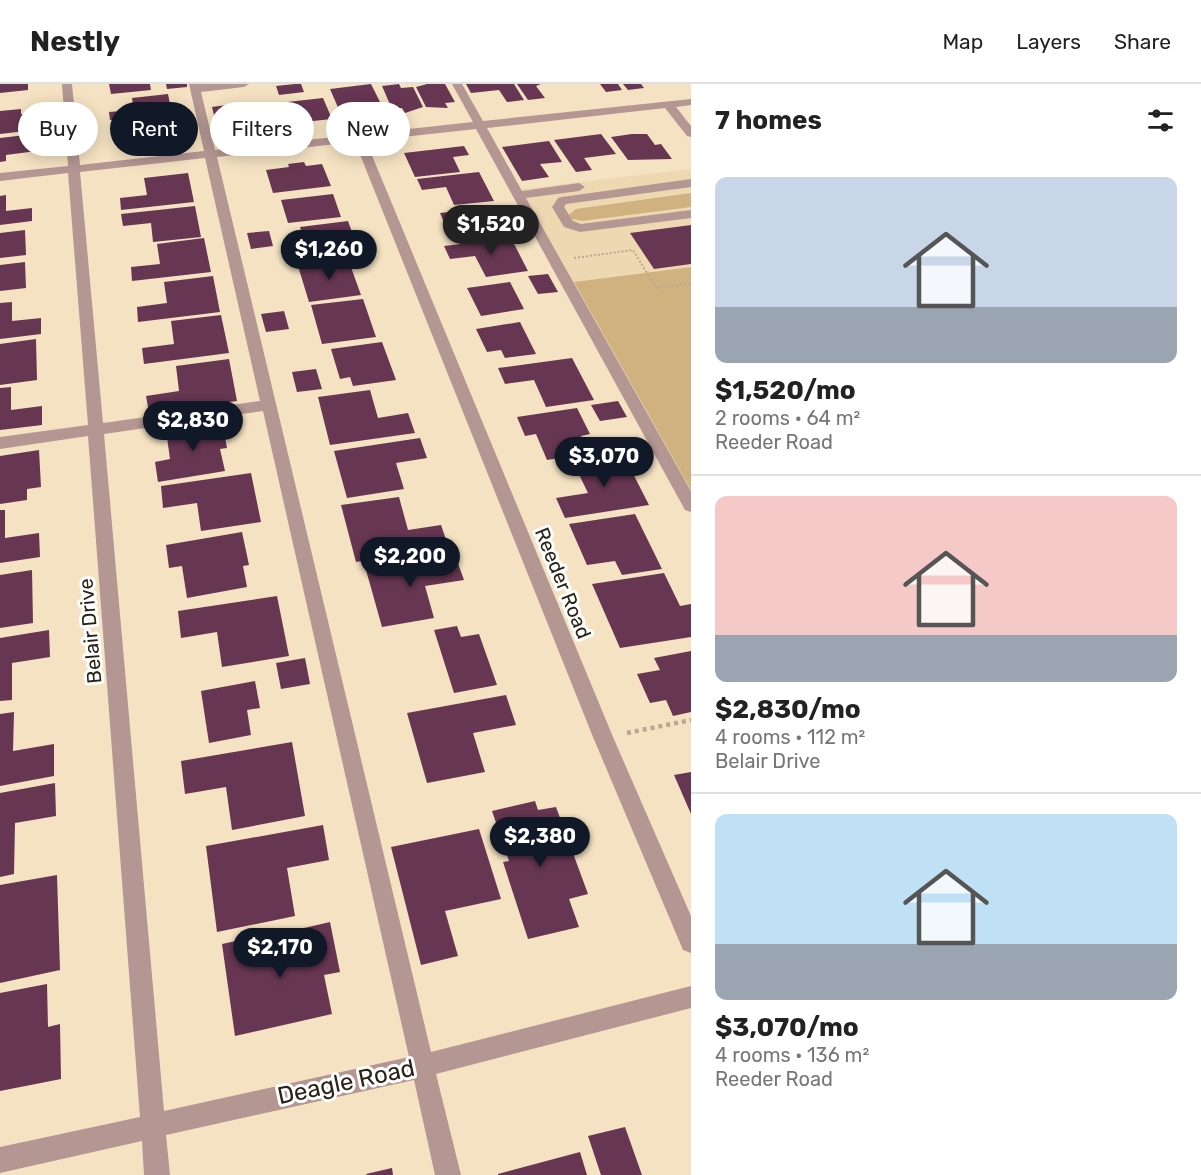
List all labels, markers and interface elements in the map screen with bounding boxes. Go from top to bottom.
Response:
text: Nestly [30,25,120,58]
text: Map [942,29,983,54]
text: Layers [1016,29,1081,54]
text: Share [1114,29,1171,54]
chip: Buy [18,102,98,156]
chip: Rent [110,102,198,156]
chip: Filters [210,102,314,156]
chip: New [326,102,410,156]
icon: filters [1144,104,1177,137]
text: 7 homes [715,105,822,136]
pin: $1,520 [442,205,540,256]
text: $1,520 [457,212,525,236]
icon: home [892,216,1000,324]
pin: $1,260 [280,230,378,281]
text: $1,260 [295,237,363,261]
text: $1,520/mo [715,375,856,406]
pin: $2,830 [144,401,242,452]
text: 2 rooms · 64 m² [715,406,860,430]
text: $2,830 [157,408,229,432]
text: Reeder Road [715,430,833,454]
pin: $3,070 [555,437,653,488]
text: $3,070 [569,444,639,468]
street label: Reeder Road [530,524,596,642]
icon: home [892,535,1000,643]
pin: $2,200 [361,537,459,588]
text: $2,200 [374,544,446,568]
street label: Belair Drive [73,577,107,685]
text: $2,830/mo [715,694,861,725]
text: 4 rooms · 112 m² [715,725,865,749]
text: Belair Drive [715,749,820,773]
pin: $2,380 [491,817,589,868]
text: $2,380 [504,824,576,848]
icon: home [892,853,1000,961]
pin: $2,170 [231,928,329,979]
text: $2,170 [247,935,313,959]
text: $3,070/mo [715,1012,859,1043]
text: 4 rooms · 136 m² [715,1043,869,1067]
street label: Deagle Road [275,1054,417,1110]
text: Reeder Road [715,1067,833,1091]

